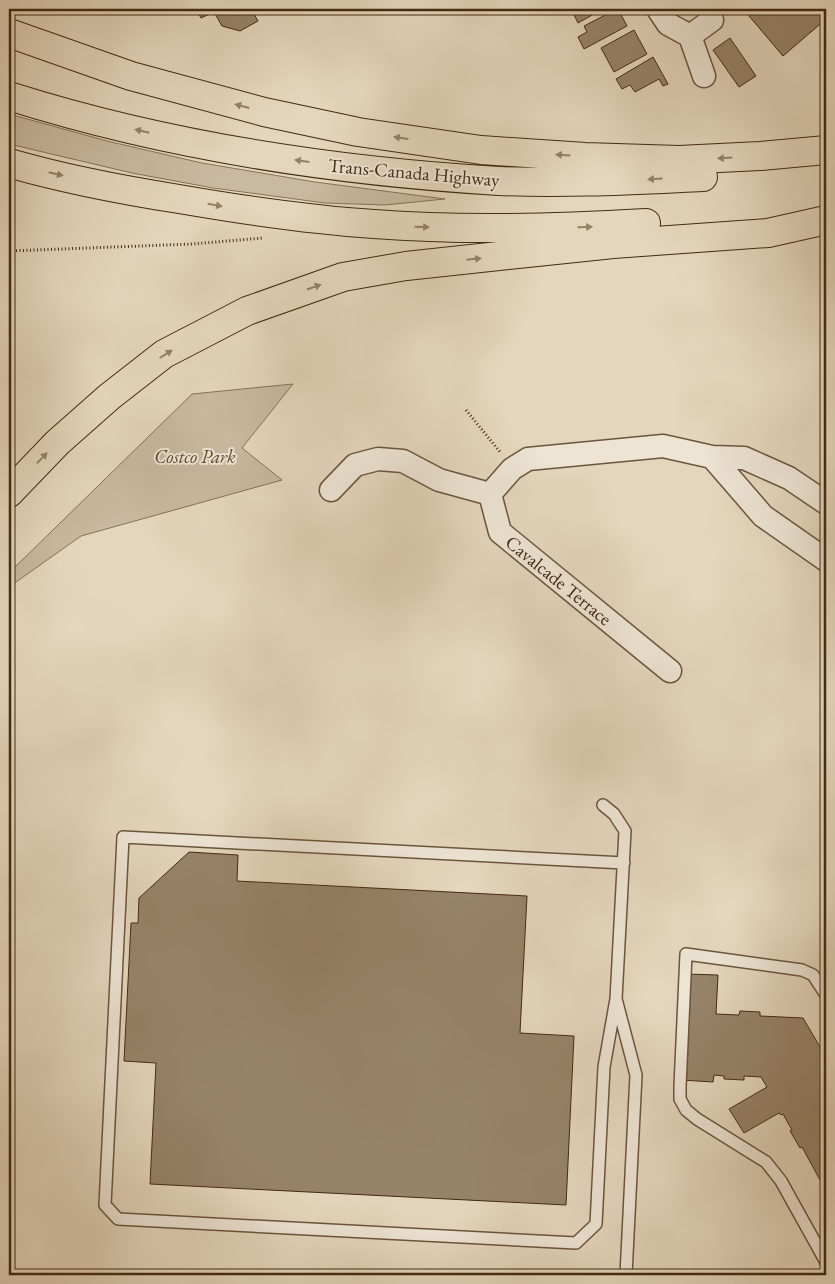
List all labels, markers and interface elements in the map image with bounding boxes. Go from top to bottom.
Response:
one-way arrow [235,102,250,110]
one-way arrow [134,127,149,135]
one-way arrow [393,134,409,142]
one-way arrow [555,151,571,159]
street label: Trans-Canada Highway [327,153,501,192]
one-way arrow [717,154,733,162]
one-way arrow [293,157,309,165]
one-way arrow [49,170,64,178]
one-way arrow [647,176,663,184]
one-way arrow [208,202,224,210]
one-way arrow [577,222,593,230]
one-way arrow [414,223,430,231]
one-way arrow [466,255,482,263]
one-way arrow [307,283,322,291]
one-way arrow [160,349,173,358]
park label: Costco Park [154,444,236,469]
one-way arrow [36,452,48,464]
street label: Cavalcade Terrace [500,530,617,631]

